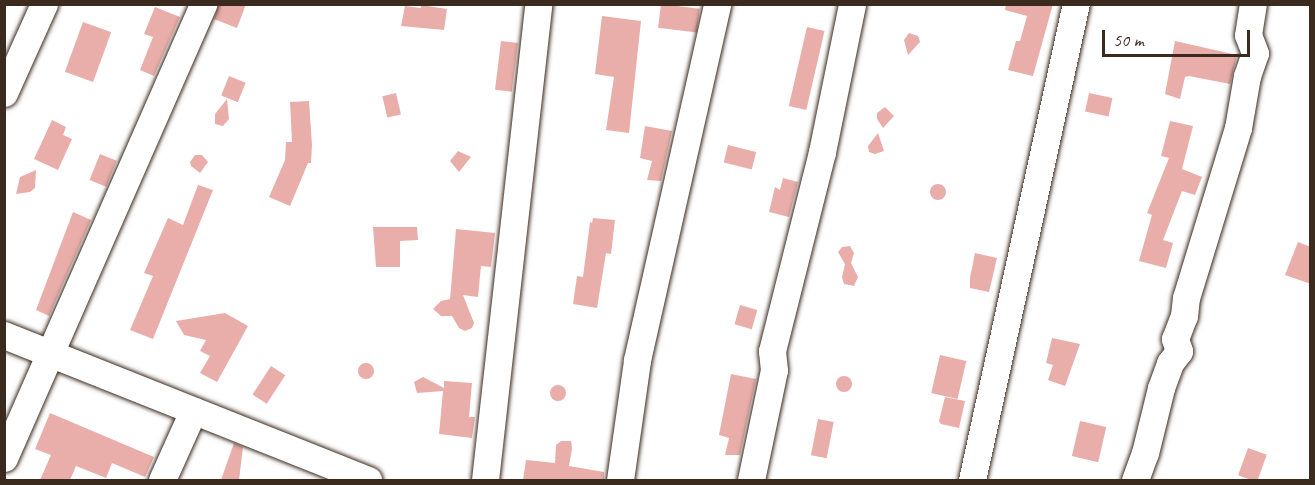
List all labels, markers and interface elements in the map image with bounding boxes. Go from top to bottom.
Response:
scale bar [1105,18,1254,56]
text: 50 m [1113,29,1144,51]

